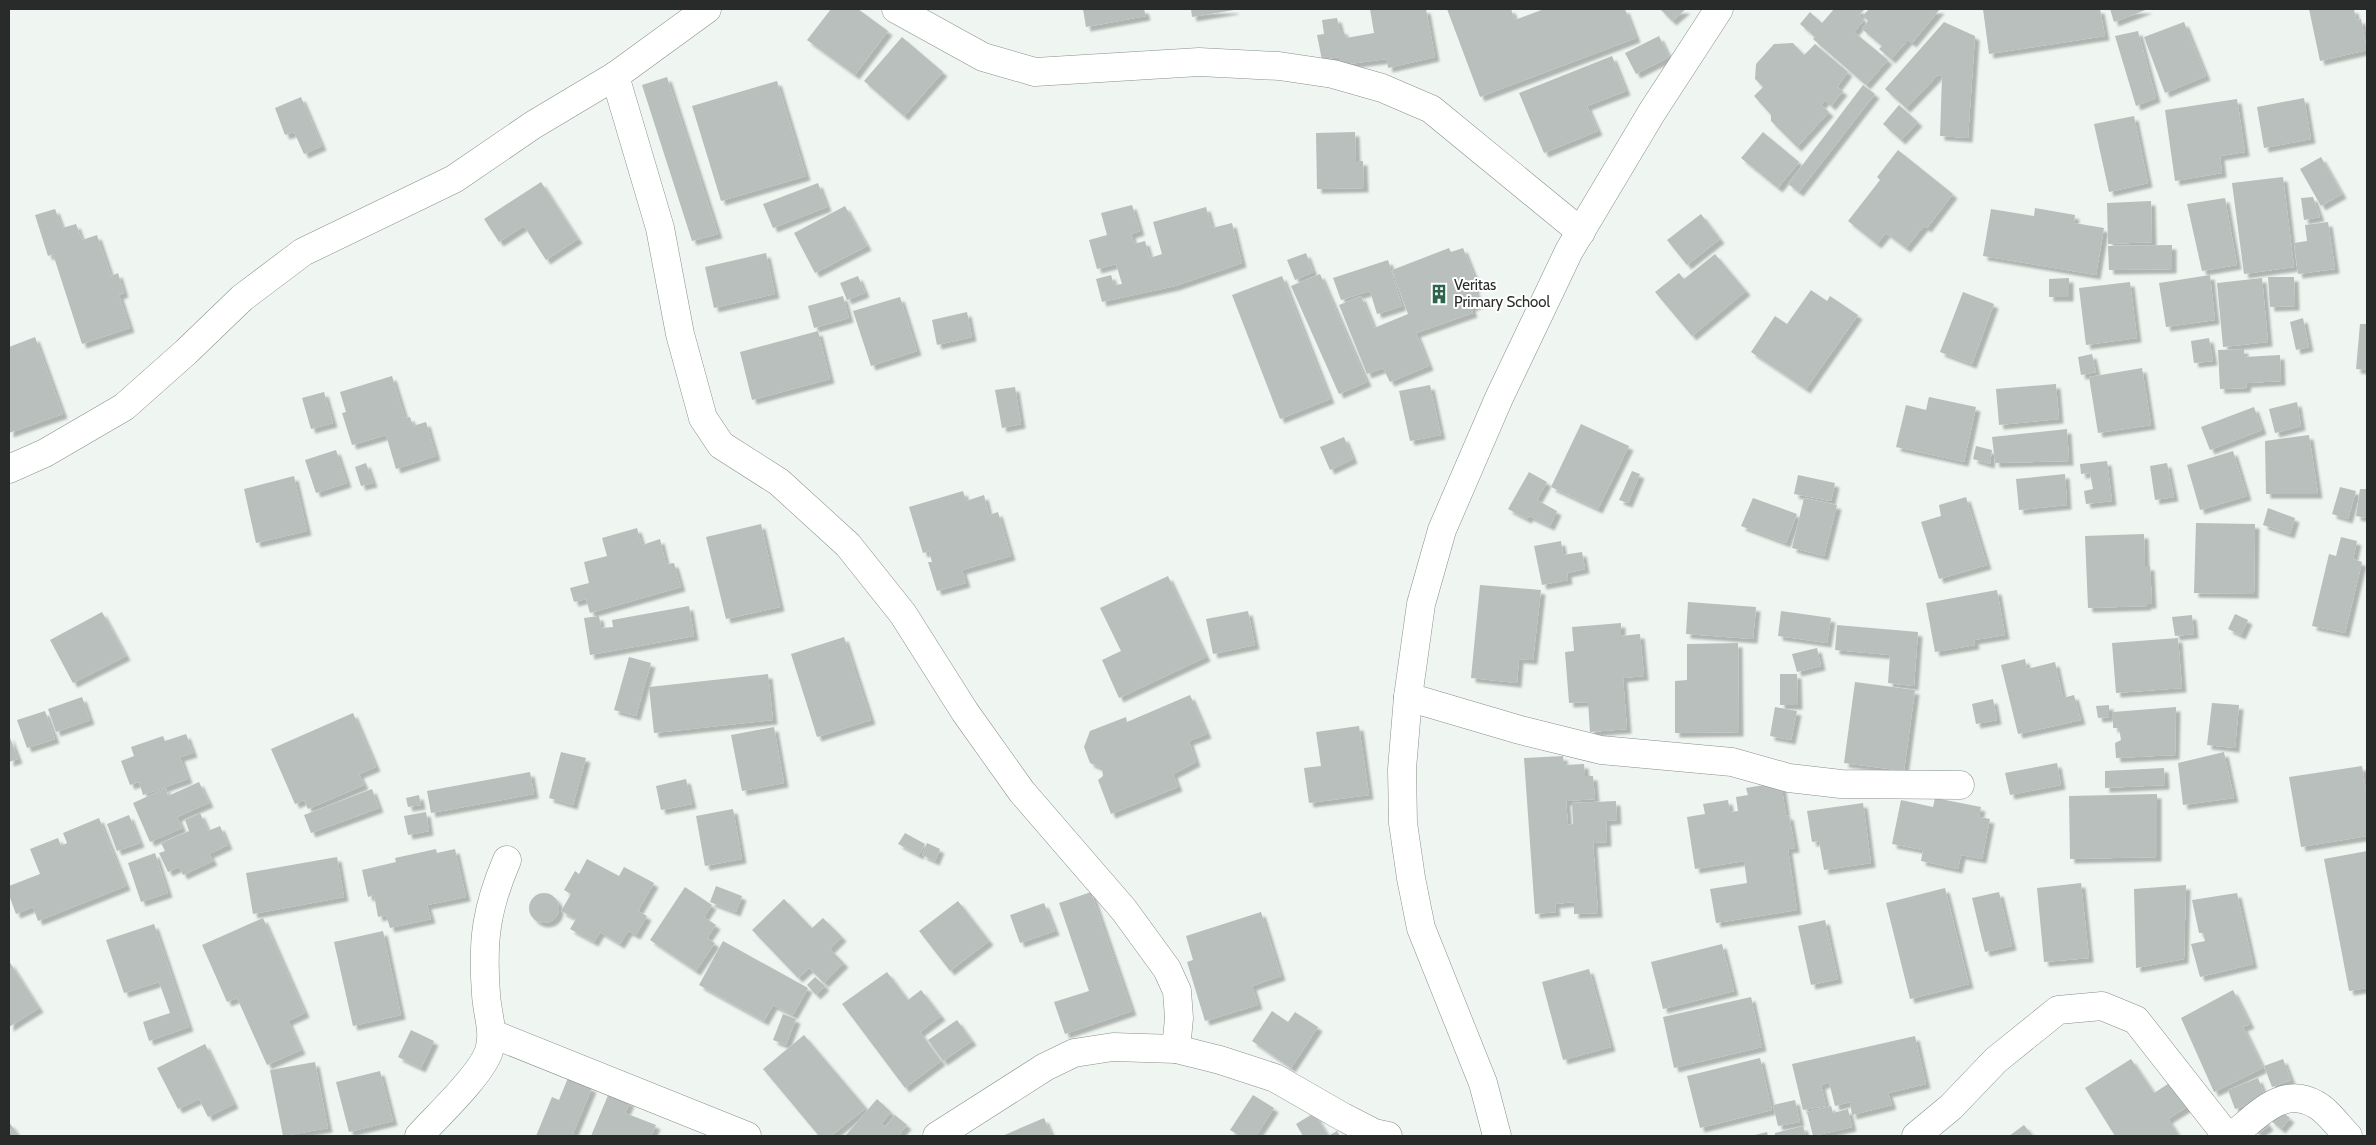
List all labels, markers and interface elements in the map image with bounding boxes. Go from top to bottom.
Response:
place label: Veritas Primary School [1454,276,1551,311]
building icon: Veritas Primary School [1428,283,1450,305]

